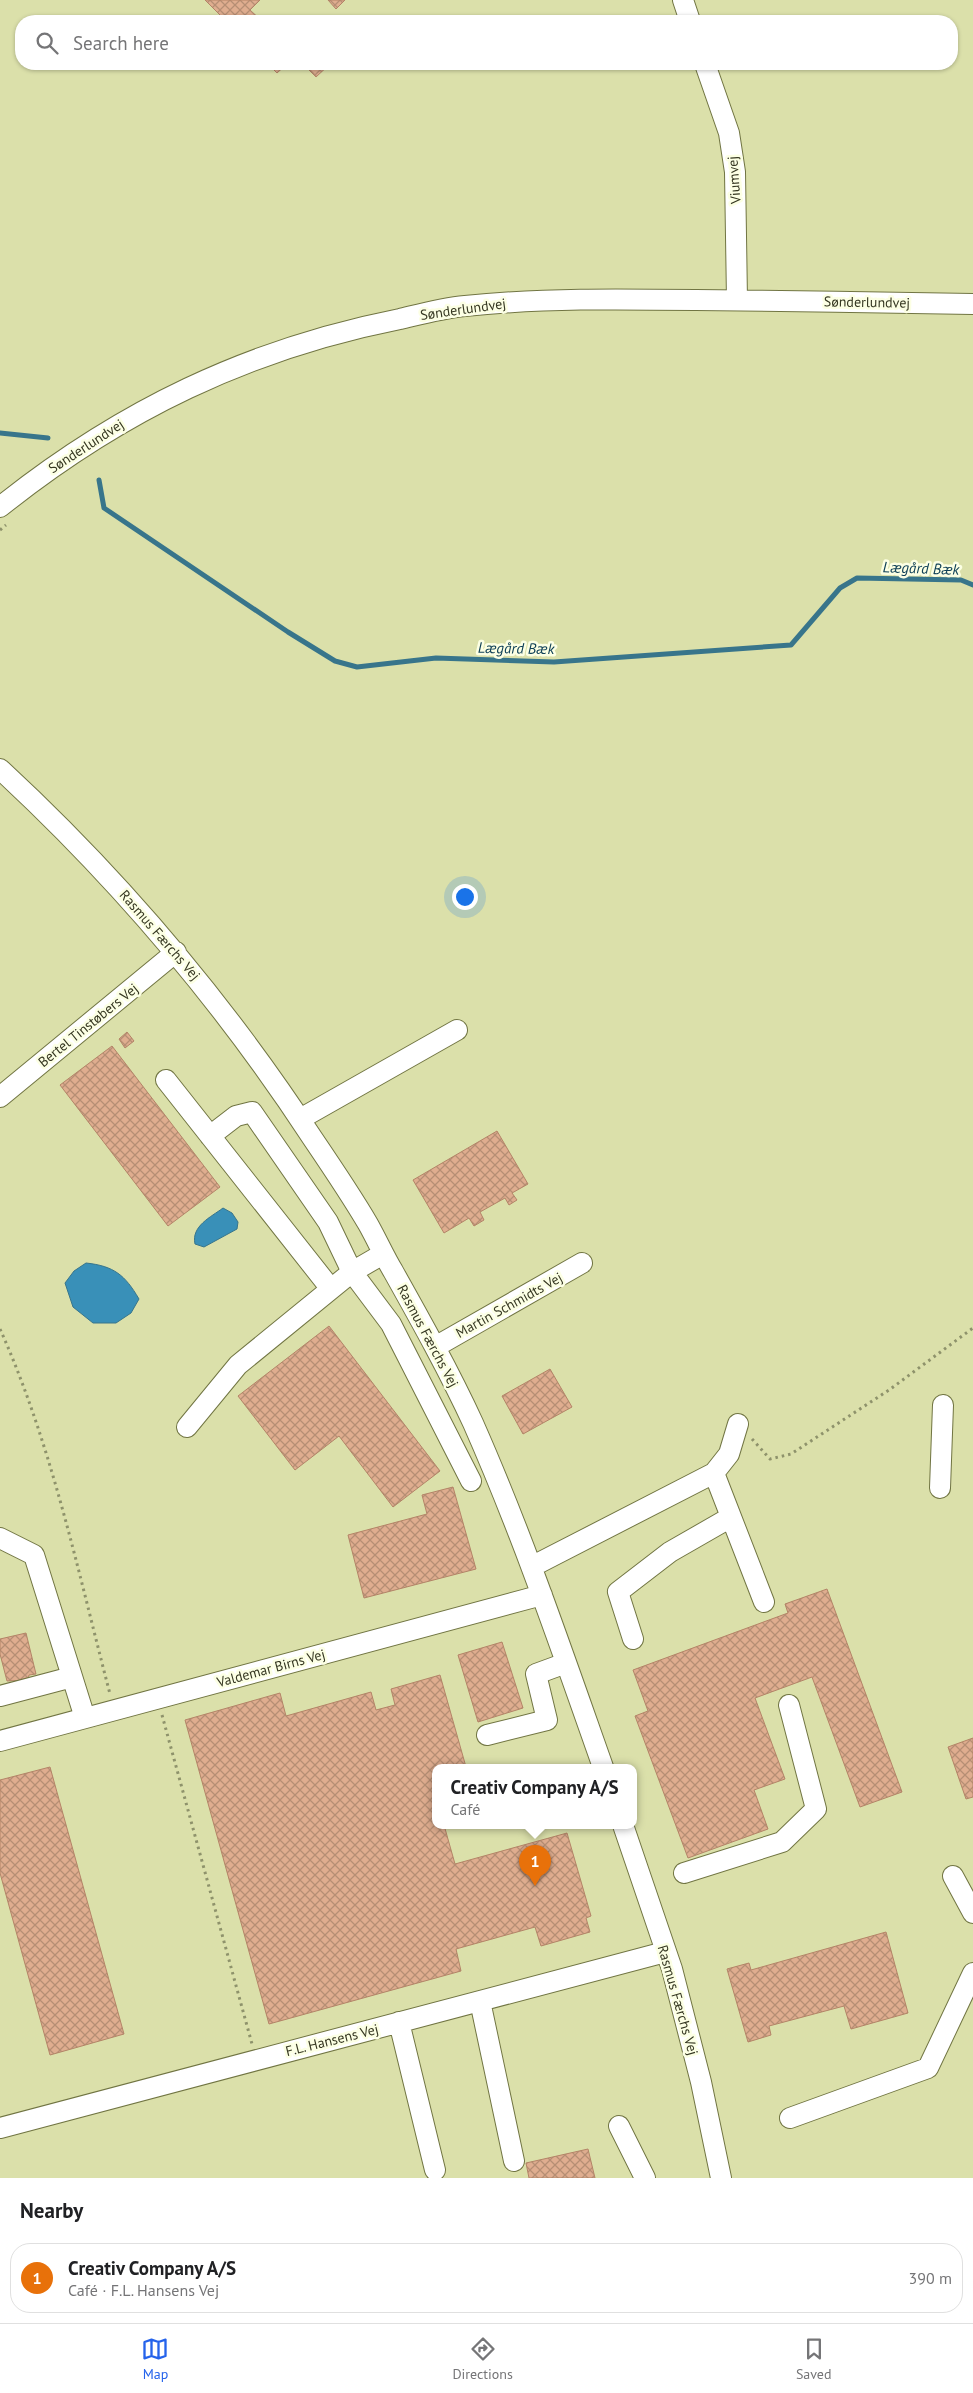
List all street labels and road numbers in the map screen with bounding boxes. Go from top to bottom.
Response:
street label: Viumvej [723,155,745,206]
street label: Sønderlundvej [824,292,910,312]
street label: Sønderlundvej [419,294,507,324]
street label: Sønderlundvej [45,415,127,477]
street label: Rasmus Færchs Vej [116,886,204,984]
street label: Bertel Tinstøbers Vej [34,979,142,1071]
street label: Martin Schmidts Vej [453,1268,565,1342]
street label: Rasmus Færchs Vej [393,1281,463,1391]
street label: Valdemar Birns Vej [214,1645,327,1691]
street label: Rasmus Færchs Vej [654,1943,702,2057]
street label: F.L. Hansens Vej [284,2020,380,2060]

